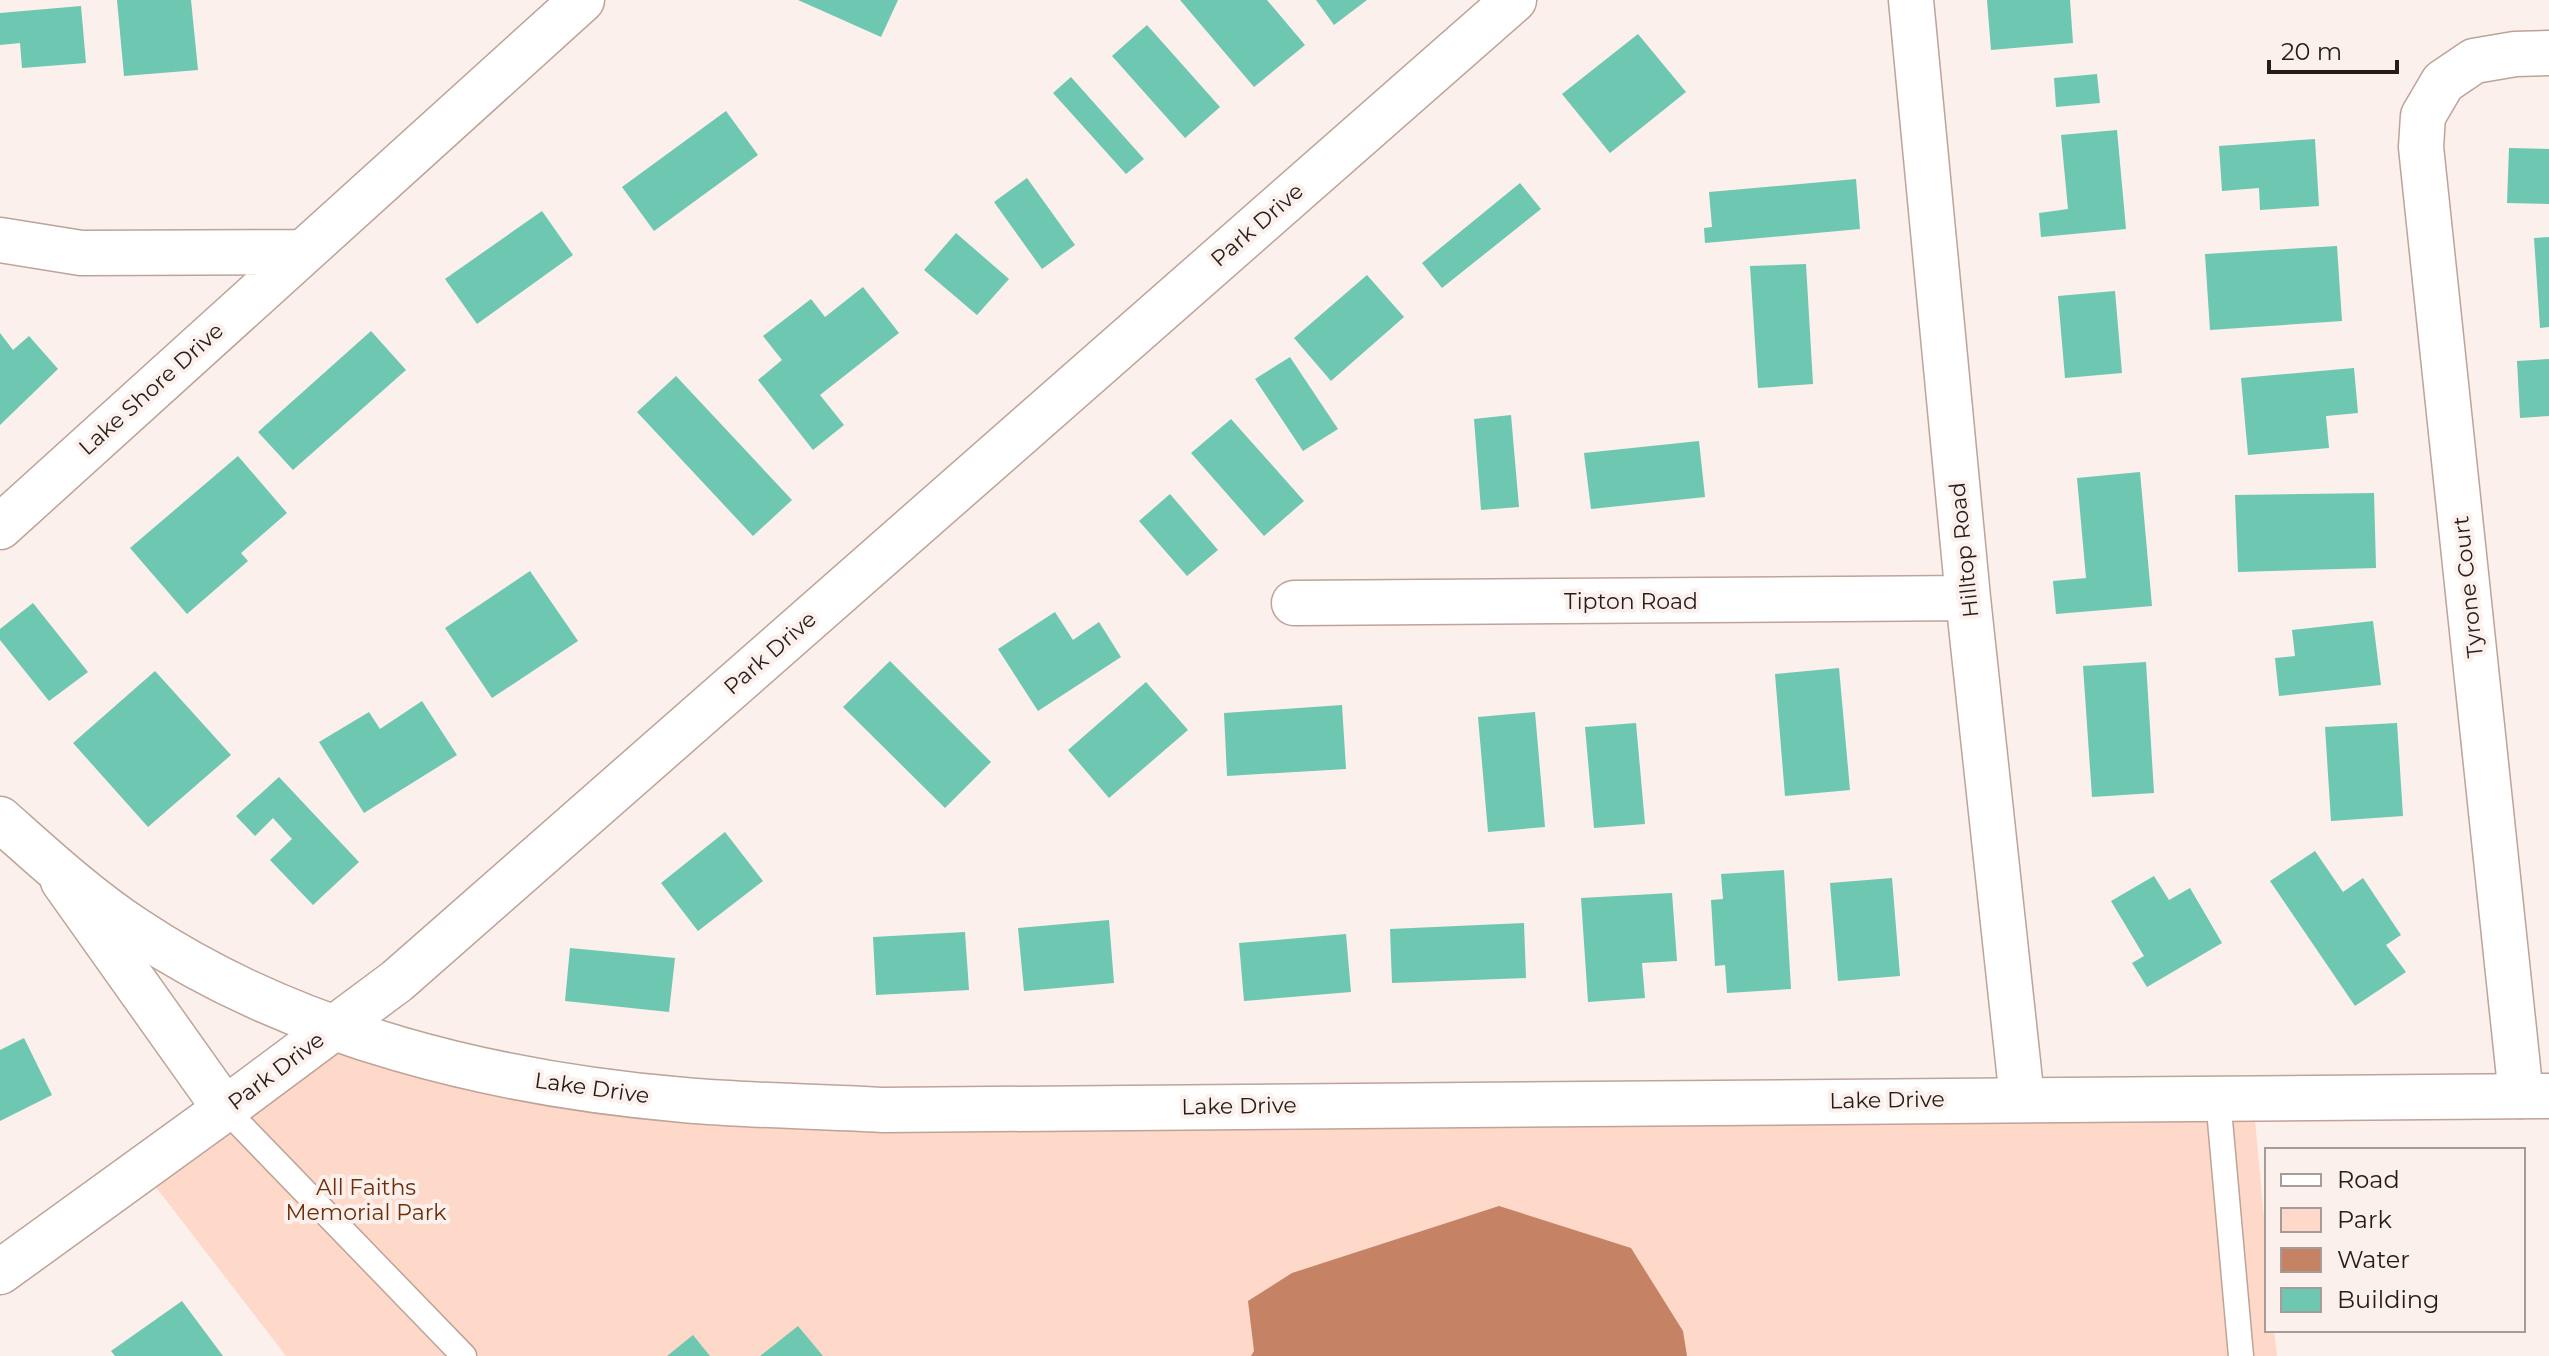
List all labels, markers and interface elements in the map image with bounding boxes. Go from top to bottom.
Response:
scale bar [2269,24,2397,74]
text: 20 m [2281,37,2342,66]
street label: Park Drive [1205,178,1309,272]
street label: Lake Shore Drive [73,317,229,461]
street label: Hilltop Road [1943,481,1985,619]
street label: Tyrone Court [2447,515,2489,659]
street label: Tipton Road [1564,588,1698,615]
street label: Park Drive [718,606,822,700]
street label: Park Drive [222,1026,330,1116]
street label: Lake Drive [533,1067,651,1109]
street label: Lake Drive [1829,1085,1945,1115]
street label: Lake Drive [1181,1091,1297,1121]
legend [2265,1148,2525,1332]
text: Road [2337,1165,2400,1194]
park label: All Faiths Memorial Park [286,1174,447,1226]
text: Park [2337,1205,2392,1234]
text: Water [2337,1245,2410,1274]
text: Building [2337,1285,2440,1314]

